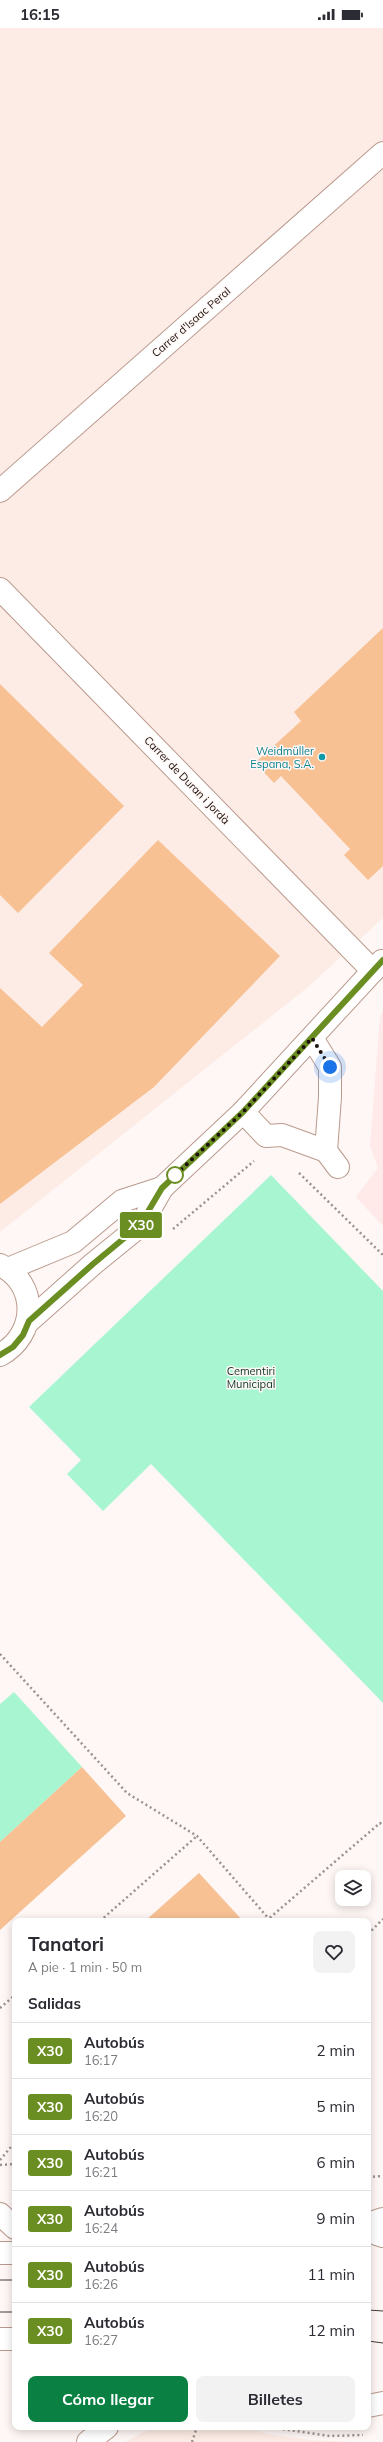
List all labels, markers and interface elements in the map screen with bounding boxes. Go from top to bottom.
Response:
text: 16:15 [20,5,60,24]
street label: Carrer d'Isaac Peral [149,284,233,360]
street label: Carrer de Duran i Jordà [141,733,233,827]
place label: Weidmüller Espana, S.A. [250,744,314,771]
marker: Weidmüller Espana, S.A. [317,752,327,762]
your location [320,1057,340,1077]
unlabelled marker [166,1166,184,1184]
line badge: X30 [118,1212,164,1238]
text: X30 [128,1216,154,1234]
park label: Cementiri Municipal [227,1364,275,1391]
map controls [335,1870,371,1906]
button: layers [335,1870,371,1906]
button: heart [313,1931,355,1973]
text: Tanatori [28,1932,104,1956]
text: A pie · 1 min · 50 m [28,1959,142,1975]
text: Salidas [28,1994,81,2013]
text: Autobús [84,2033,144,2052]
text: 2 min [317,2041,355,2060]
text: X30 [37,2042,63,2060]
text: 16:17 [84,2052,118,2068]
text: Autobús [84,2089,144,2108]
text: 5 min [317,2097,355,2116]
text: X30 [37,2098,63,2116]
text: 16:20 [84,2108,118,2124]
text: Autobús [84,2145,144,2164]
text: 6 min [317,2153,355,2172]
text: X30 [37,2154,63,2172]
text: 16:21 [84,2164,118,2180]
text: Autobús [84,2201,144,2220]
text: 9 min [317,2209,355,2228]
text: X30 [37,2210,63,2228]
text: 16:24 [84,2220,118,2236]
text: Autobús [84,2257,144,2276]
text: 11 min [308,2265,355,2284]
text: X30 [37,2266,63,2284]
text: 16:26 [84,2276,118,2292]
text: Autobús [84,2313,144,2332]
text: 12 min [308,2321,355,2340]
text: X30 [37,2322,63,2340]
text: 16:27 [84,2332,118,2348]
button: Cómo llegar [28,2376,188,2422]
button: Billetes [196,2376,355,2422]

